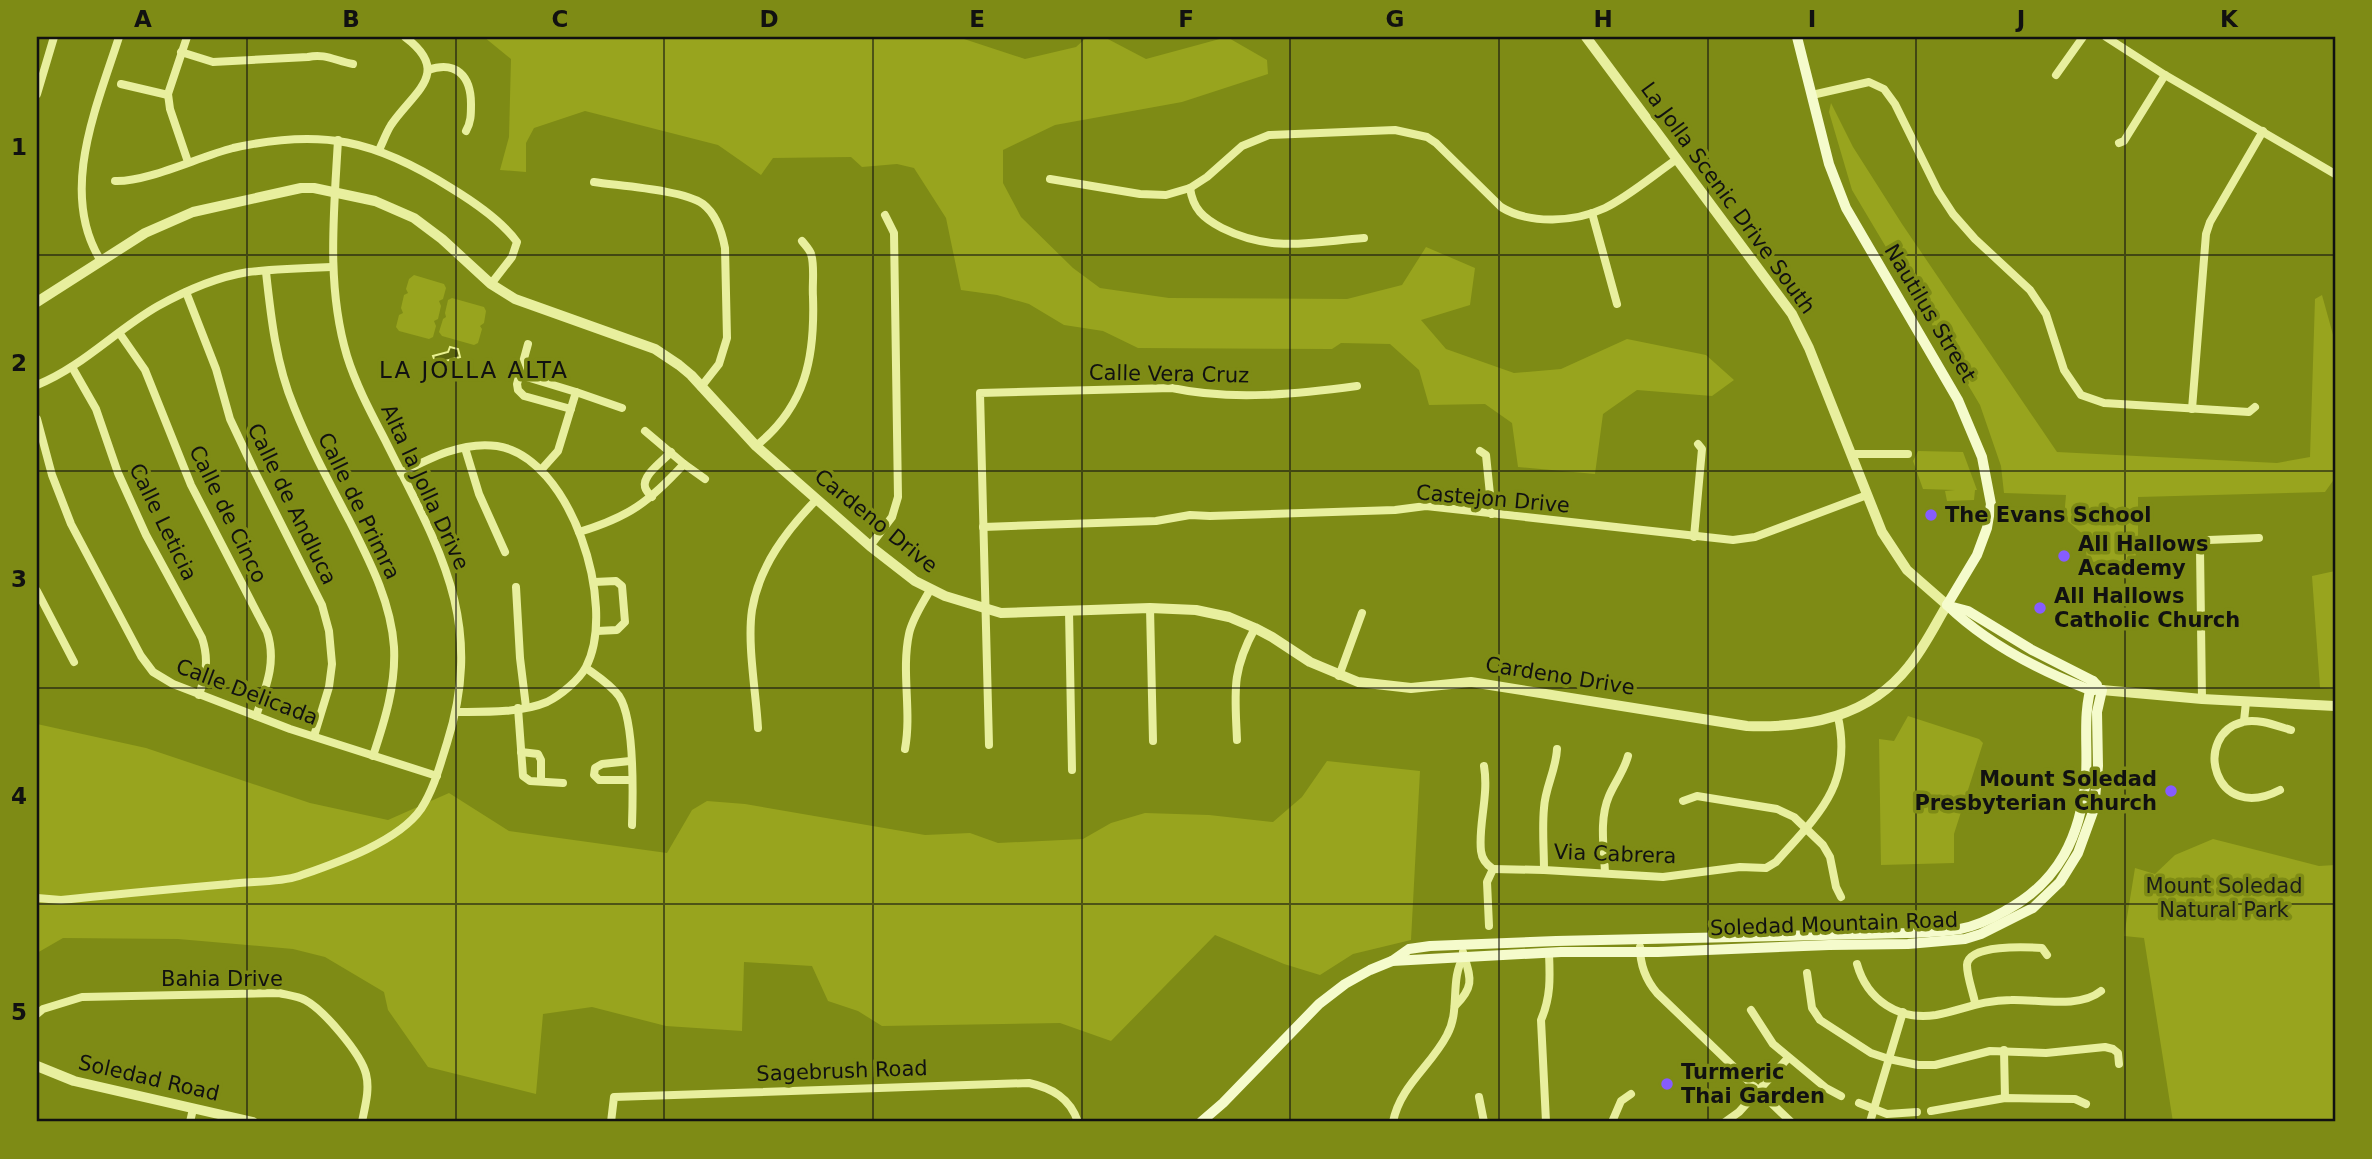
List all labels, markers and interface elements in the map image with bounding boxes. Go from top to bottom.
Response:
text: A [134,6,152,32]
text: B [342,6,360,32]
text: C [552,6,568,32]
text: D [759,6,779,32]
text: E [969,6,985,32]
text: F [1178,6,1194,32]
text: G [1386,6,1404,32]
text: H [1593,6,1613,32]
text: I [1808,6,1816,32]
text: J [2015,6,2025,32]
text: K [2220,6,2239,32]
street label: La Jolla Scenic Drive South [1636,78,1820,318]
text: 1 [11,134,27,160]
street label: Nautilus Street [1879,240,1981,386]
text: 2 [11,350,27,376]
district label: LA JOLLA ALTA [379,357,569,383]
street label: Calle Vera Cruz [1089,361,1249,387]
street label: Alta la Jolla Drive [376,401,474,573]
street label: Calle de Andluca [243,420,341,588]
street label: Calle de Primra [313,429,405,583]
street label: Calle de Cinco [184,441,272,587]
street label: Calle Leticia [124,459,202,585]
street label: Cardeno Drive [810,464,942,578]
street label: Castejon Drive [1415,480,1571,518]
place label: The Evans School [1945,503,2151,527]
marker: The Evans School [1923,507,1939,523]
place label: All Hallows Academy [2078,532,2208,580]
marker: All Hallows Academy [2056,548,2072,564]
text: 3 [11,566,27,592]
place label: All Hallows Catholic Church [2054,584,2240,632]
marker: All Hallows Catholic Church [2032,600,2048,616]
street label: Cardeno Drive [1484,652,1636,700]
street label: Calle Delicada [173,654,321,730]
place label: Mount Soledad Presbyterian Church [1914,767,2157,815]
text: 4 [11,783,27,809]
marker: Mount Soledad Presbyterian Church [2163,783,2179,799]
street label: Via Cabrera [1553,840,1677,868]
park label: Mount Soledad Natural Park [2146,874,2302,922]
street label: Soledad Mountain Road [1709,908,1959,940]
street label: Bahia Drive [161,967,283,991]
text: 5 [11,999,27,1025]
street label: Soledad Road [76,1050,222,1106]
street label: Sagebrush Road [756,1056,928,1086]
place label: Turmeric Thai Garden [1681,1060,1825,1108]
marker: Turmeric Thai Garden [1659,1076,1675,1092]

